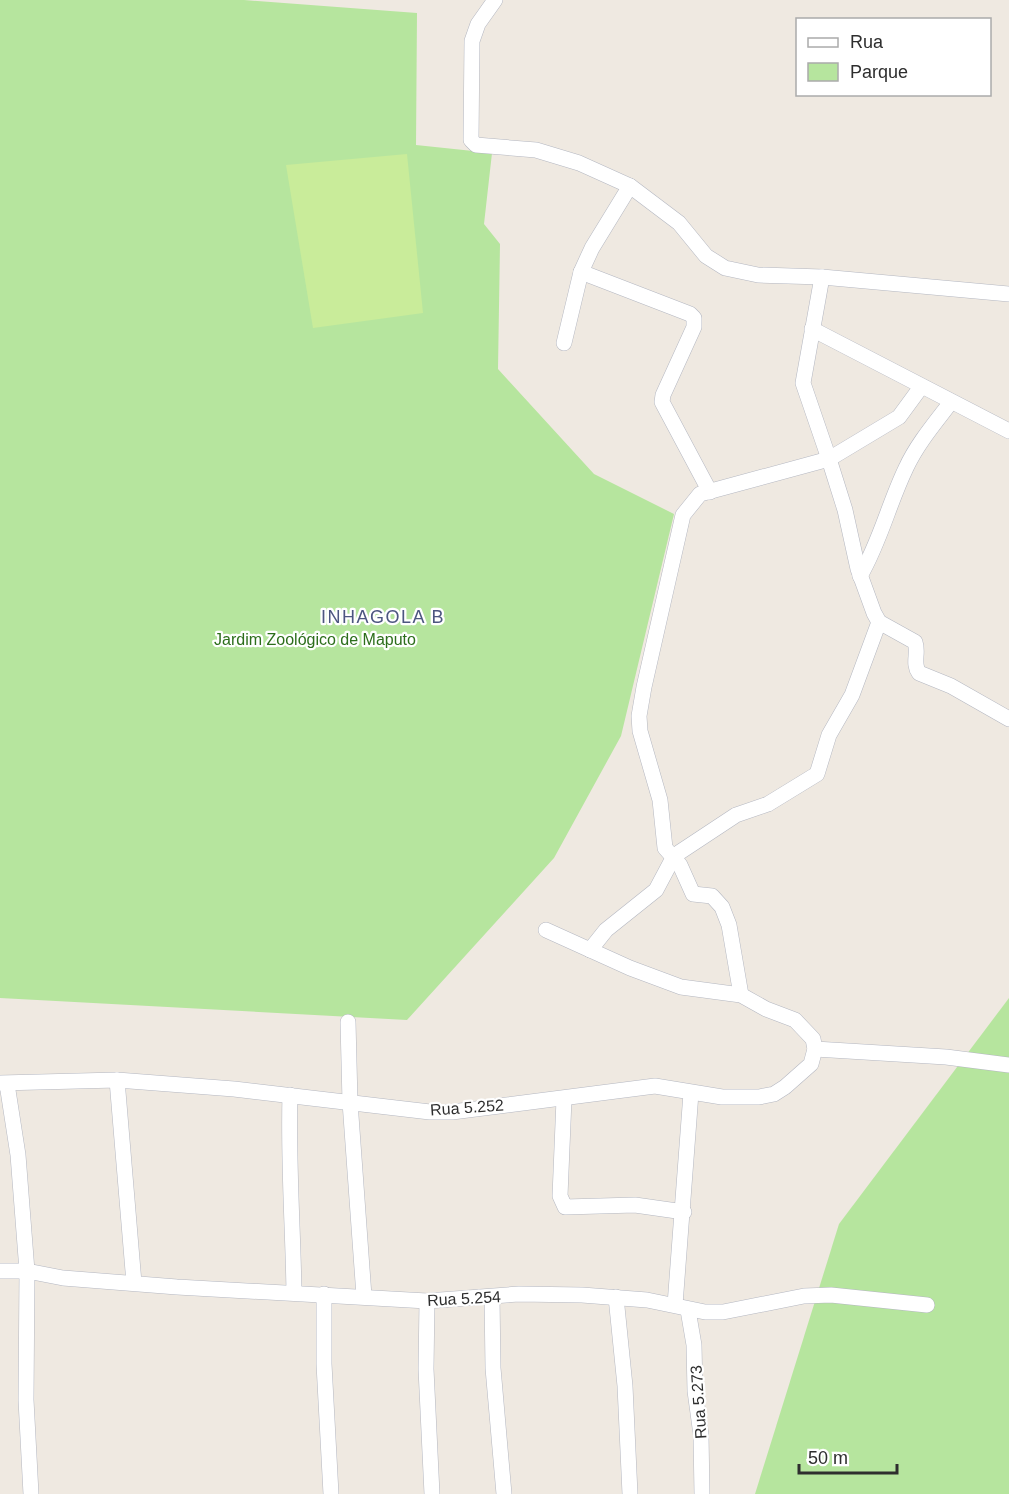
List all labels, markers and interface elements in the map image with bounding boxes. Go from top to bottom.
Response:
legend [796,18,991,96]
text: Rua [850,32,884,52]
text: Parque [850,62,908,82]
district label: INHAGOLA B [321,607,445,627]
park label: Jardim Zoológico de Maputo [214,631,416,648]
street label: Rua 5.252 [430,1096,505,1119]
street label: Rua 5.254 [427,1288,501,1309]
street label: Rua 5.273 [687,1364,710,1439]
scale bar [799,1437,896,1475]
text: 50 m [808,1448,848,1468]

